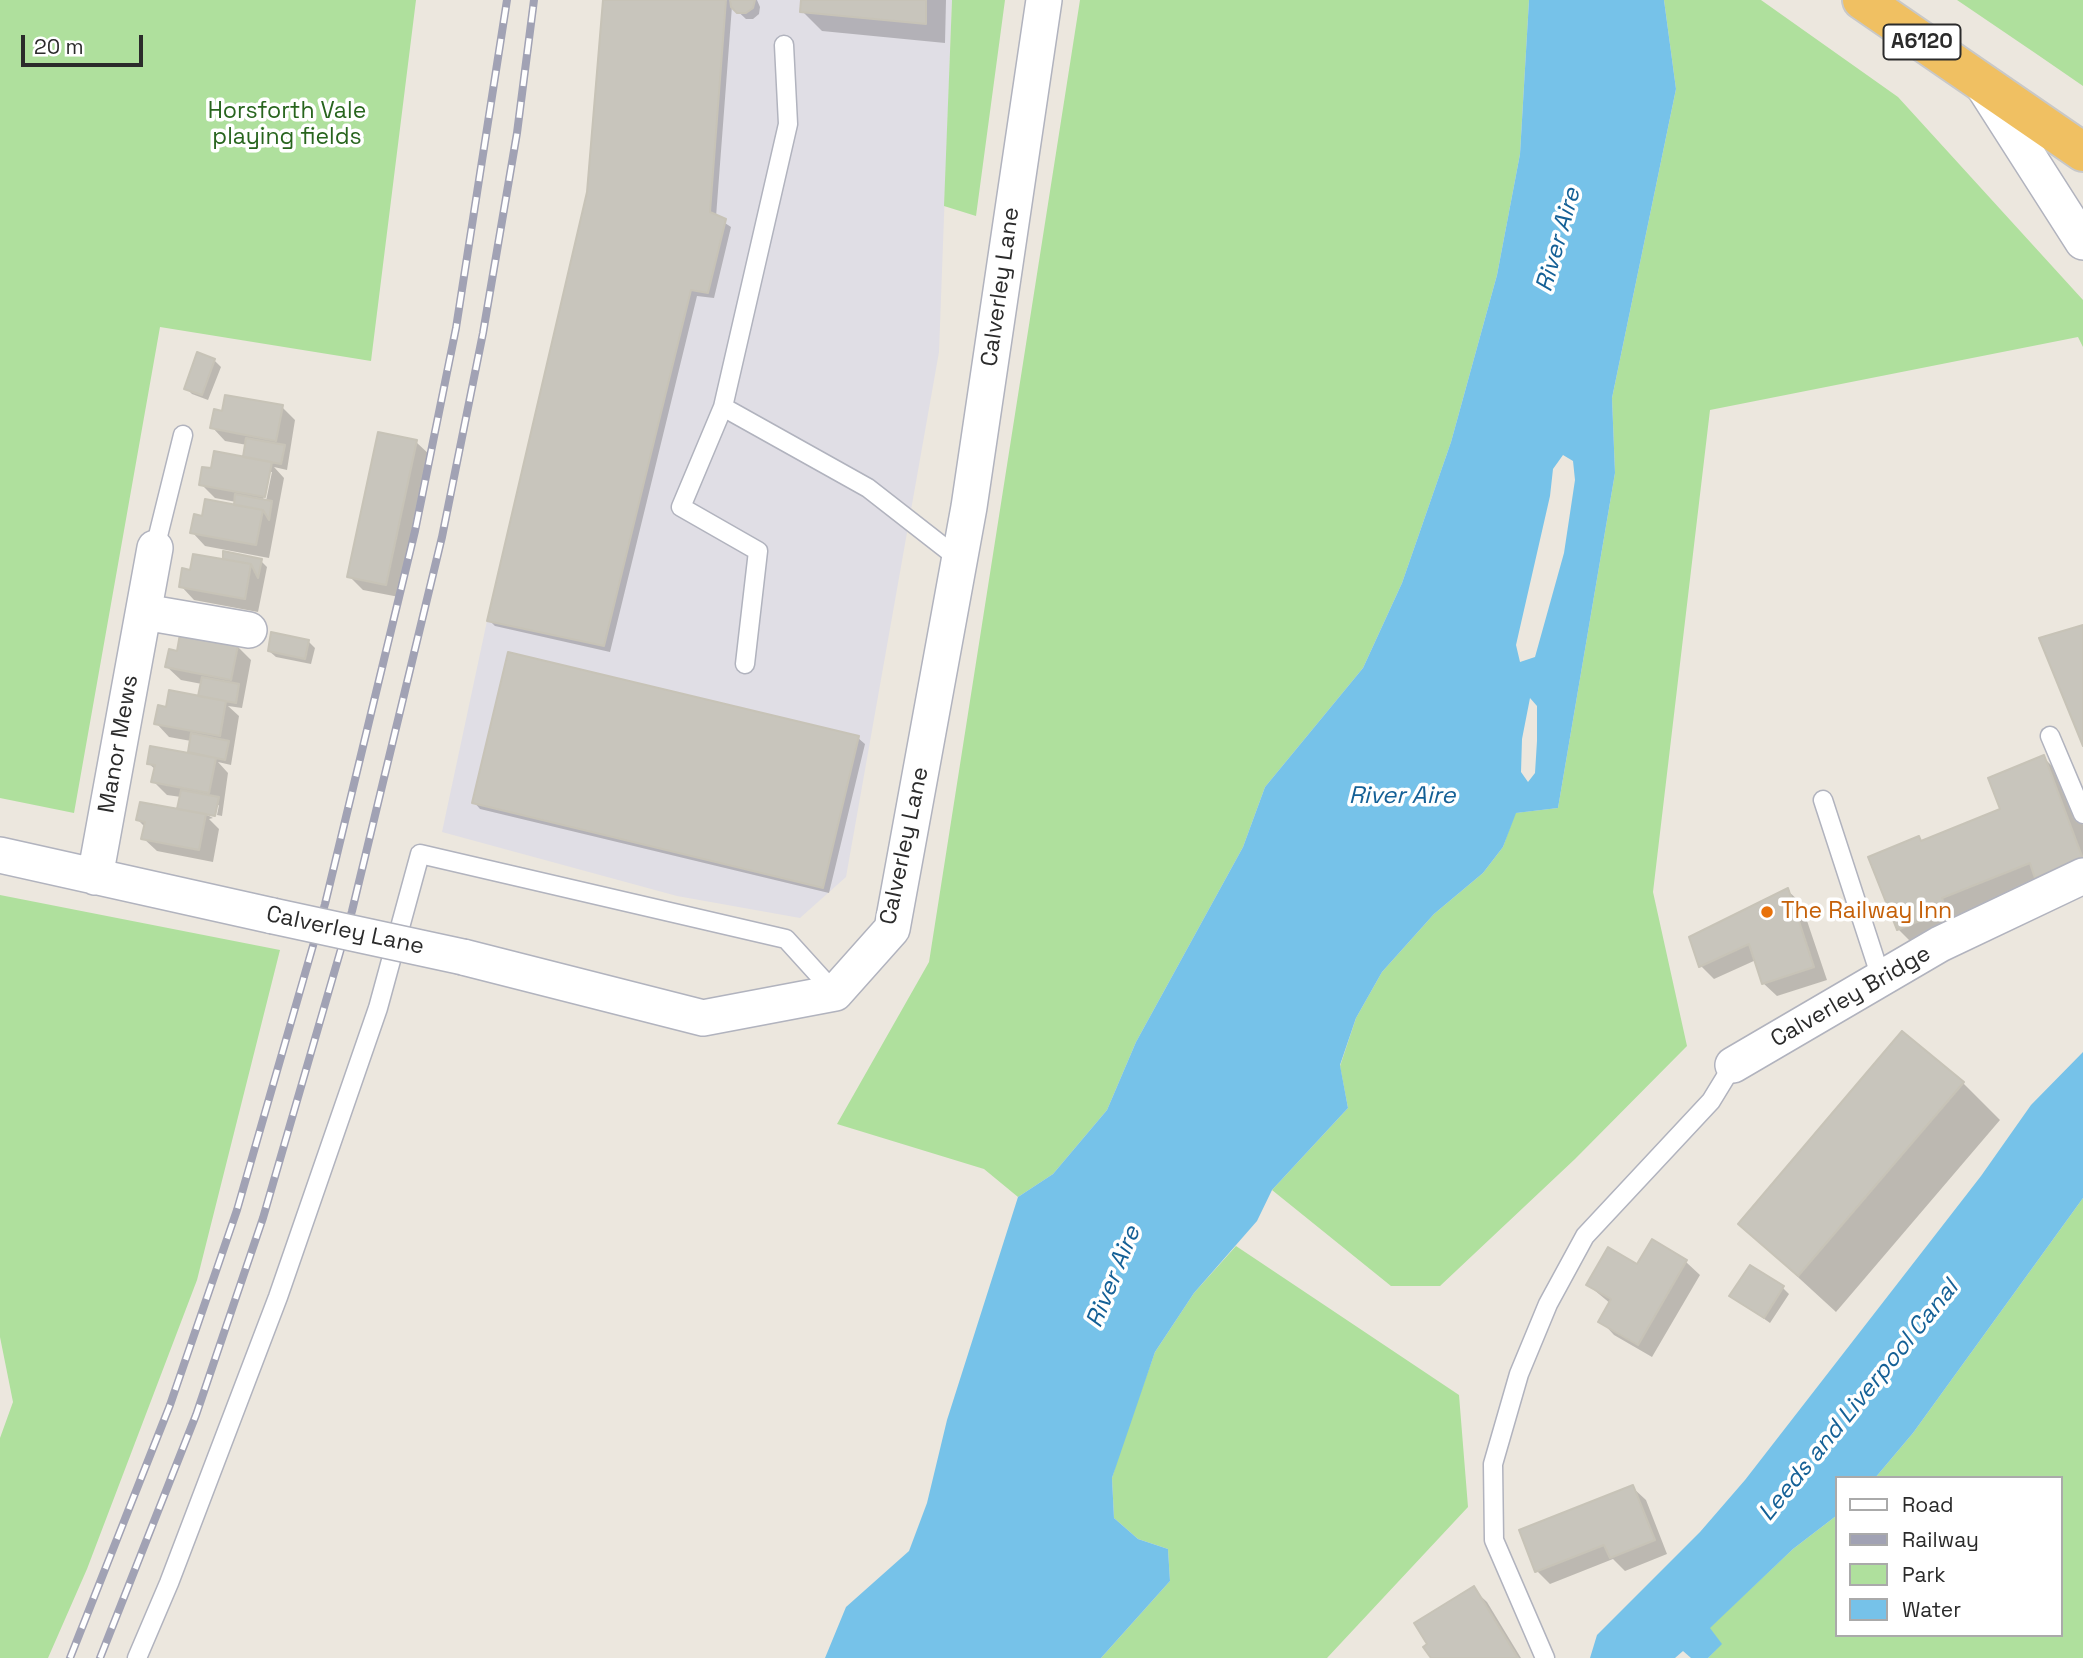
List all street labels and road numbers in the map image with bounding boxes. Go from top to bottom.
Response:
road number: A6120 [1884,24,1960,60]
street label: Calverley Lane [976,206,1026,368]
street label: Manor Mews [93,673,145,815]
street label: Calverley Lane [875,765,935,927]
street label: Calverley Lane [264,901,426,961]
street label: Calverley Bridge [1766,940,1936,1054]

